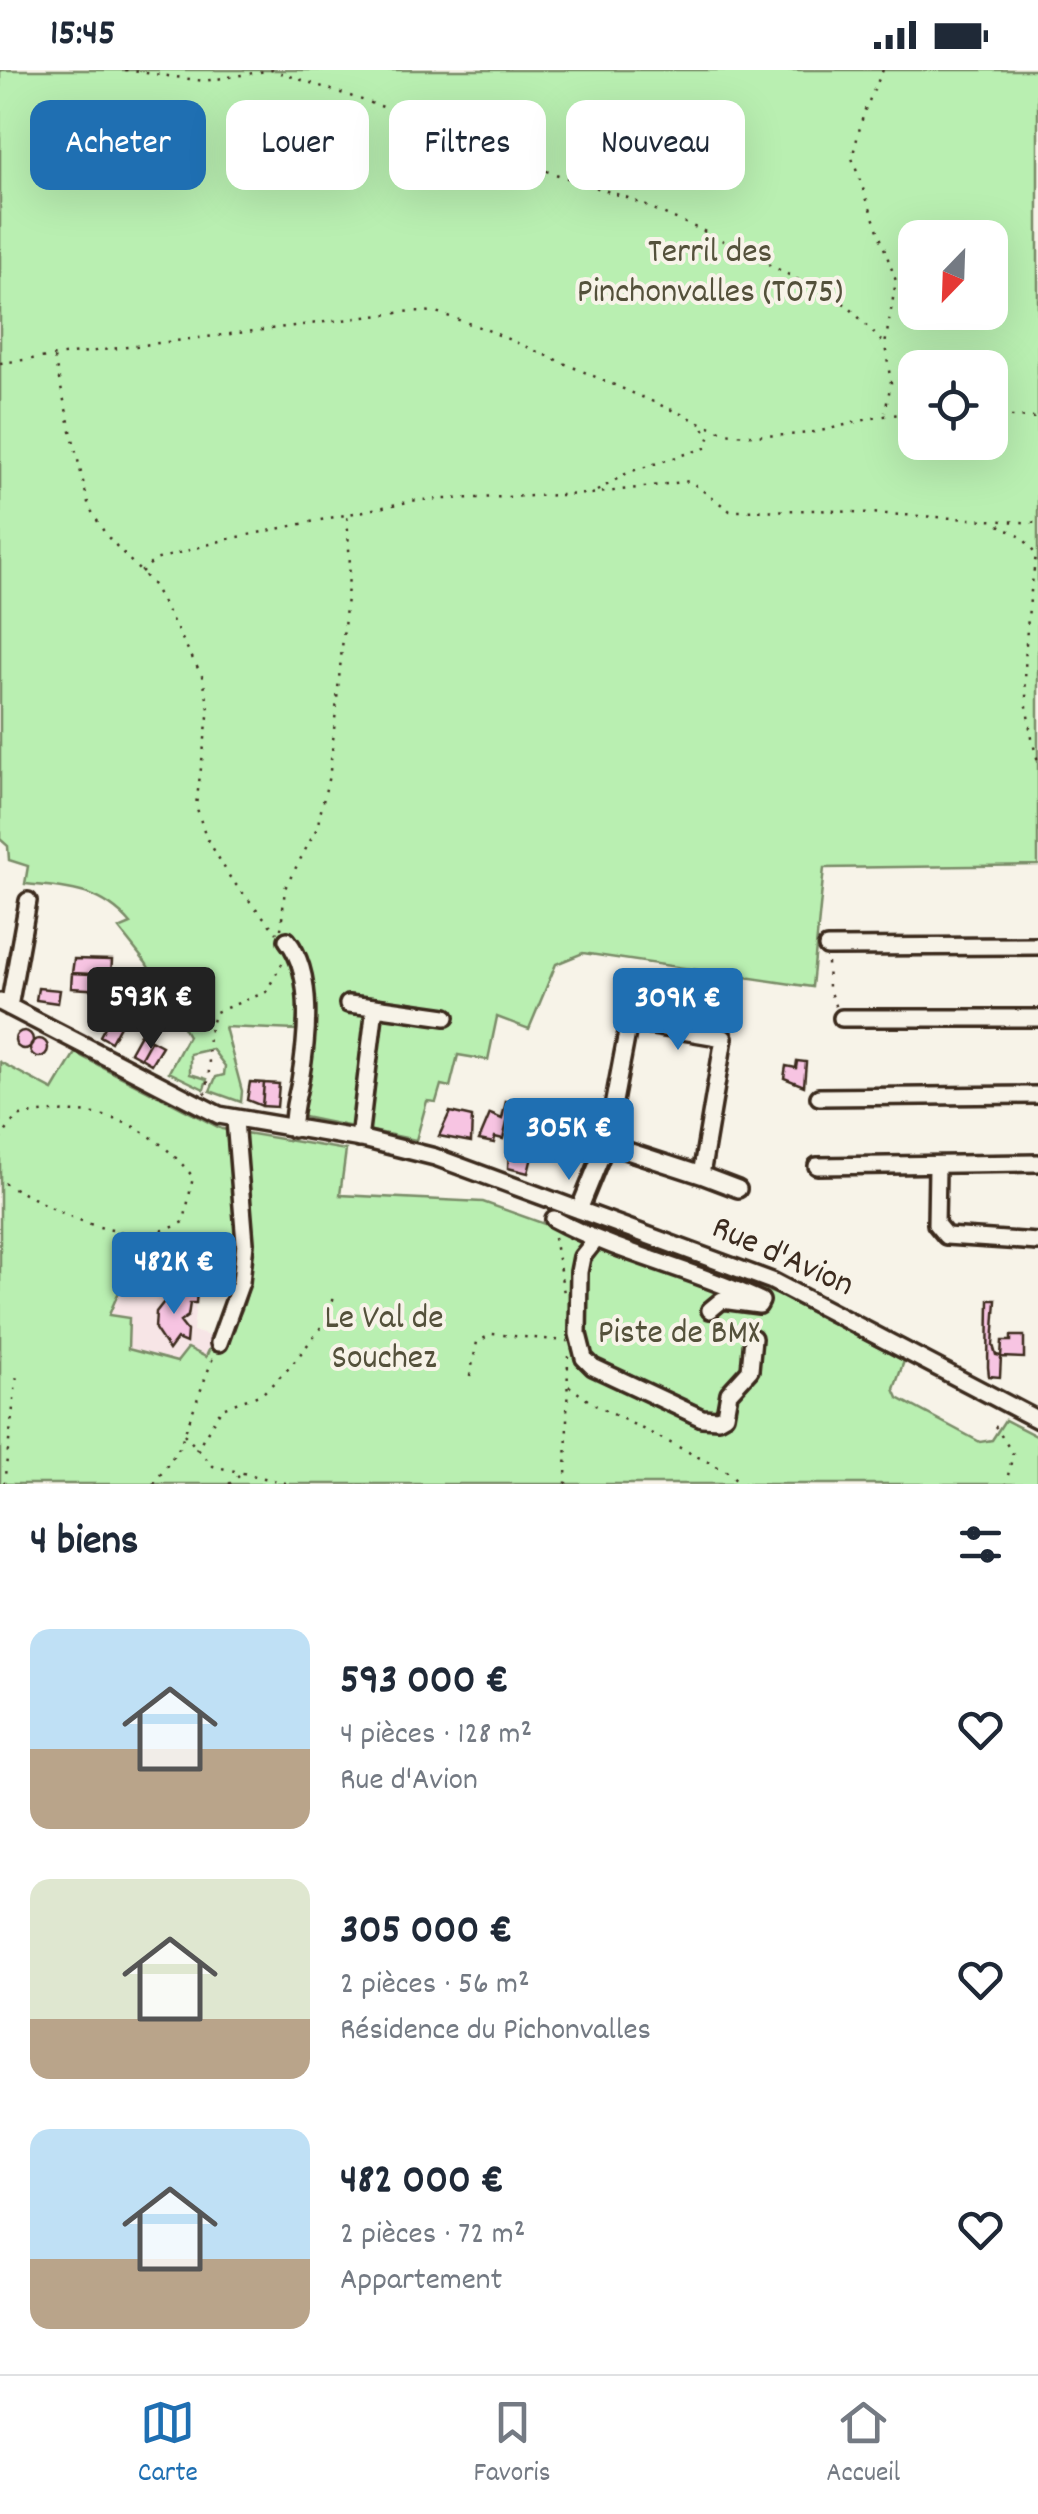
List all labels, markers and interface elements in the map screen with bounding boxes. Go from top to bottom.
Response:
text: 15:45 [50,8,116,63]
chip: Acheter [30,100,206,190]
chip: Louer [226,100,369,190]
chip: Filtres [389,100,546,190]
chip: Nouveau [566,100,745,190]
north arrow [898,220,1008,330]
map controls [898,220,1008,460]
park label: Terril des Pinchonvalles (T075) [577,229,843,319]
button: locate [898,350,1008,460]
pin: 593K € [70,967,232,1052]
pin: 309K € [597,968,759,1053]
text: 593K € [109,976,193,1022]
text: 309K € [635,977,721,1023]
pin: 305K € [488,1098,650,1183]
text: 305K € [526,1107,612,1153]
street label: Rue d'Avion [703,1205,861,1311]
pin: 482K € [93,1232,255,1317]
text: 482K € [134,1241,214,1287]
park label: Le Val de Souchez [324,1295,444,1385]
park label: Piste de BMX [598,1310,760,1360]
text: 4 biens [30,1514,139,1574]
icon: filters [953,1517,1008,1572]
text: 593 000 € [340,1653,509,1713]
icon: home [110,1669,230,1789]
icon: heart [953,1702,1008,1757]
text: 4 pièces · 128 m² [340,1713,532,1759]
text: Rue d'Avion [340,1759,478,1805]
text: 305 000 € [340,1903,512,1963]
icon: home [110,1919,230,2039]
icon: heart [953,1952,1008,2007]
text: 2 pièces · 56 m² [340,1963,530,2009]
text: Résidence du Pichonvalles [340,2009,651,2055]
text: 482 000 € [340,2153,504,2213]
icon: home [110,2169,230,2289]
icon: heart [953,2202,1008,2257]
text: 2 pièces · 72 m² [340,2213,525,2259]
text: Appartement [340,2259,502,2305]
tab: Carte [138,2395,198,2495]
tab: Favoris [473,2395,551,2495]
tab: Accueil [826,2395,900,2495]

